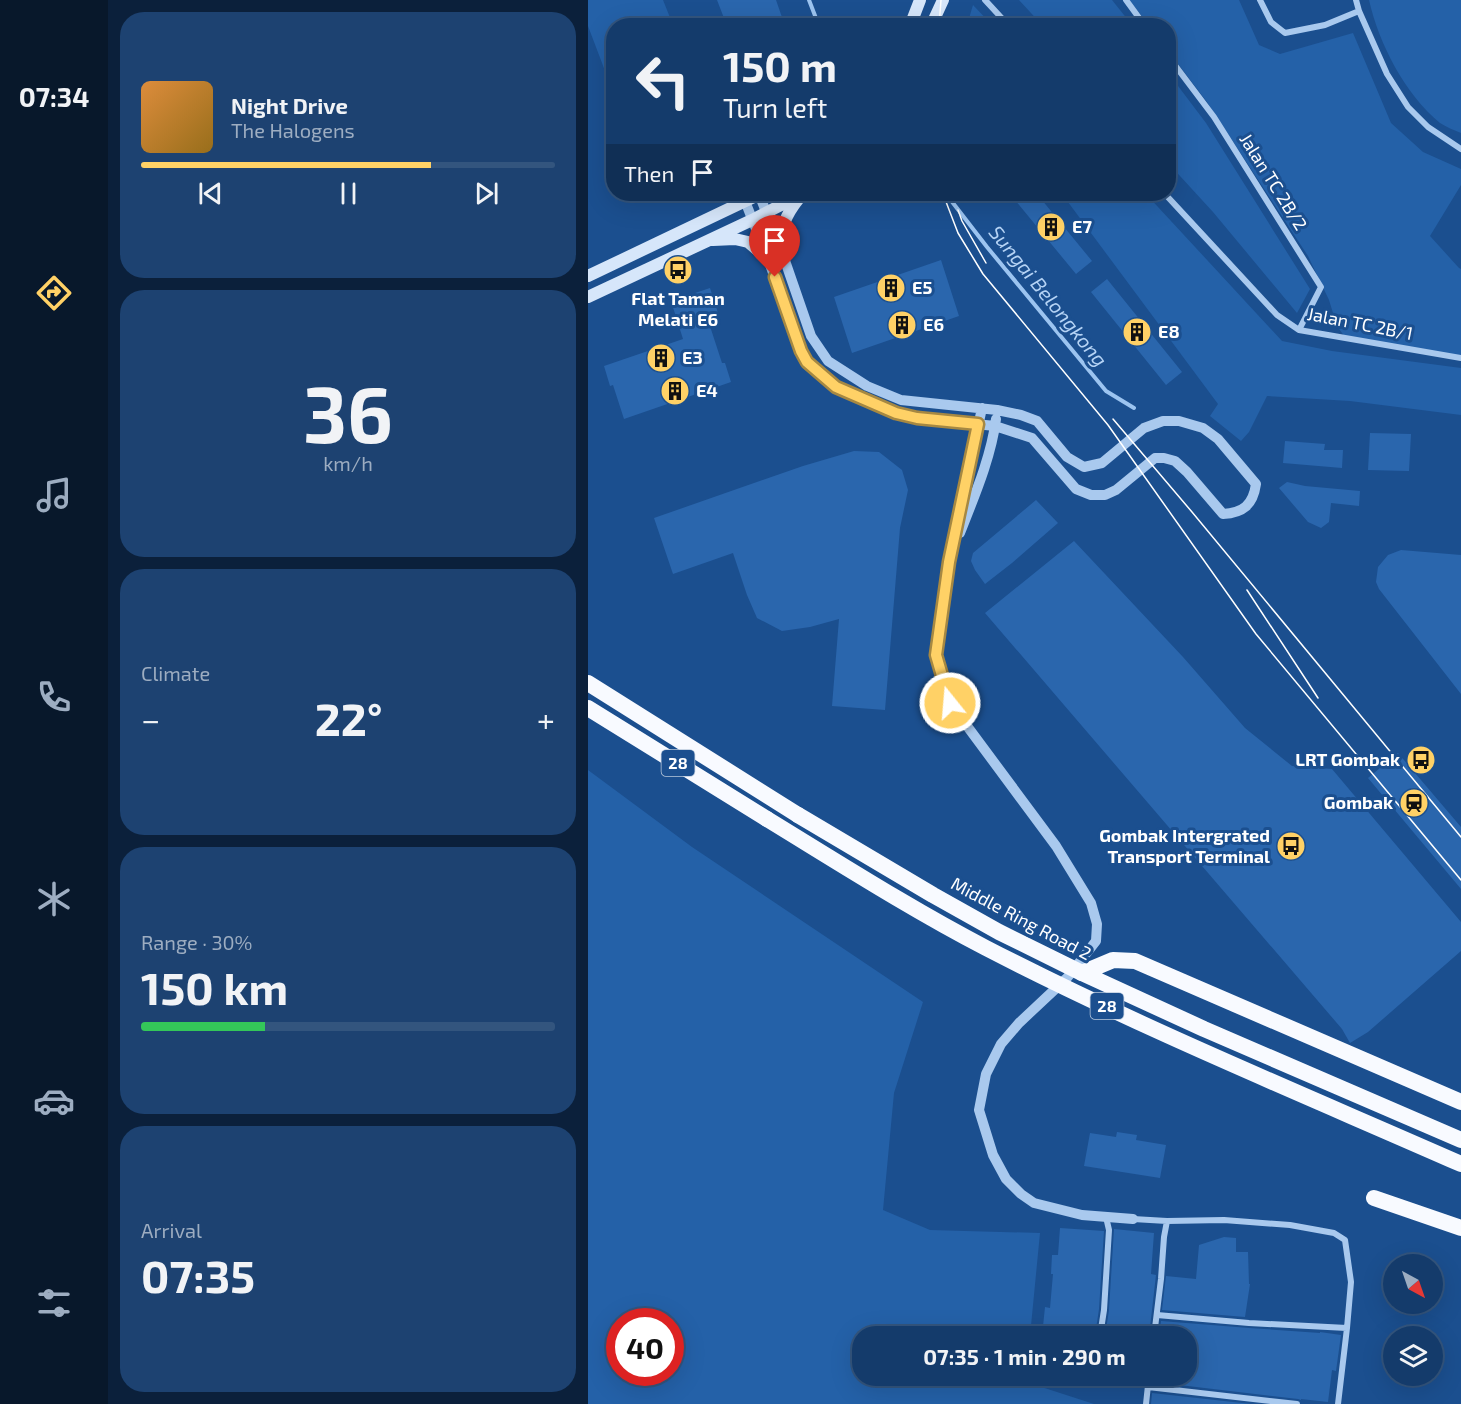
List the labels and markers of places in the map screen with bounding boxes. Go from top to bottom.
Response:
building icon: E7 [1035,211,1067,243]
pin [749,215,800,277]
place label: E7 [1072,215,1092,237]
bus stop icon: Flat Taman Melati E6 [662,254,694,286]
building icon: E5 [875,272,907,304]
place label: E5 [912,276,932,298]
place label: Flat Taman Melati E6 [631,287,725,330]
building icon: E6 [886,309,918,341]
place label: E6 [923,313,944,335]
building icon: E8 [1121,316,1153,348]
place label: E8 [1158,320,1180,342]
building icon: E3 [645,342,677,374]
place label: E3 [682,346,703,368]
building icon: E4 [659,375,691,407]
place label: E4 [696,379,718,401]
bus stop icon: LRT Gombak [1405,744,1437,776]
place label: LRT Gombak [1295,748,1400,770]
station icon: Gombak [1398,787,1430,819]
place label: Gombak [1324,791,1393,813]
place label: Gombak Intergrated Transport Terminal [1099,824,1270,867]
bus stop icon: Gombak Intergrated Transport Terminal [1275,830,1307,862]

